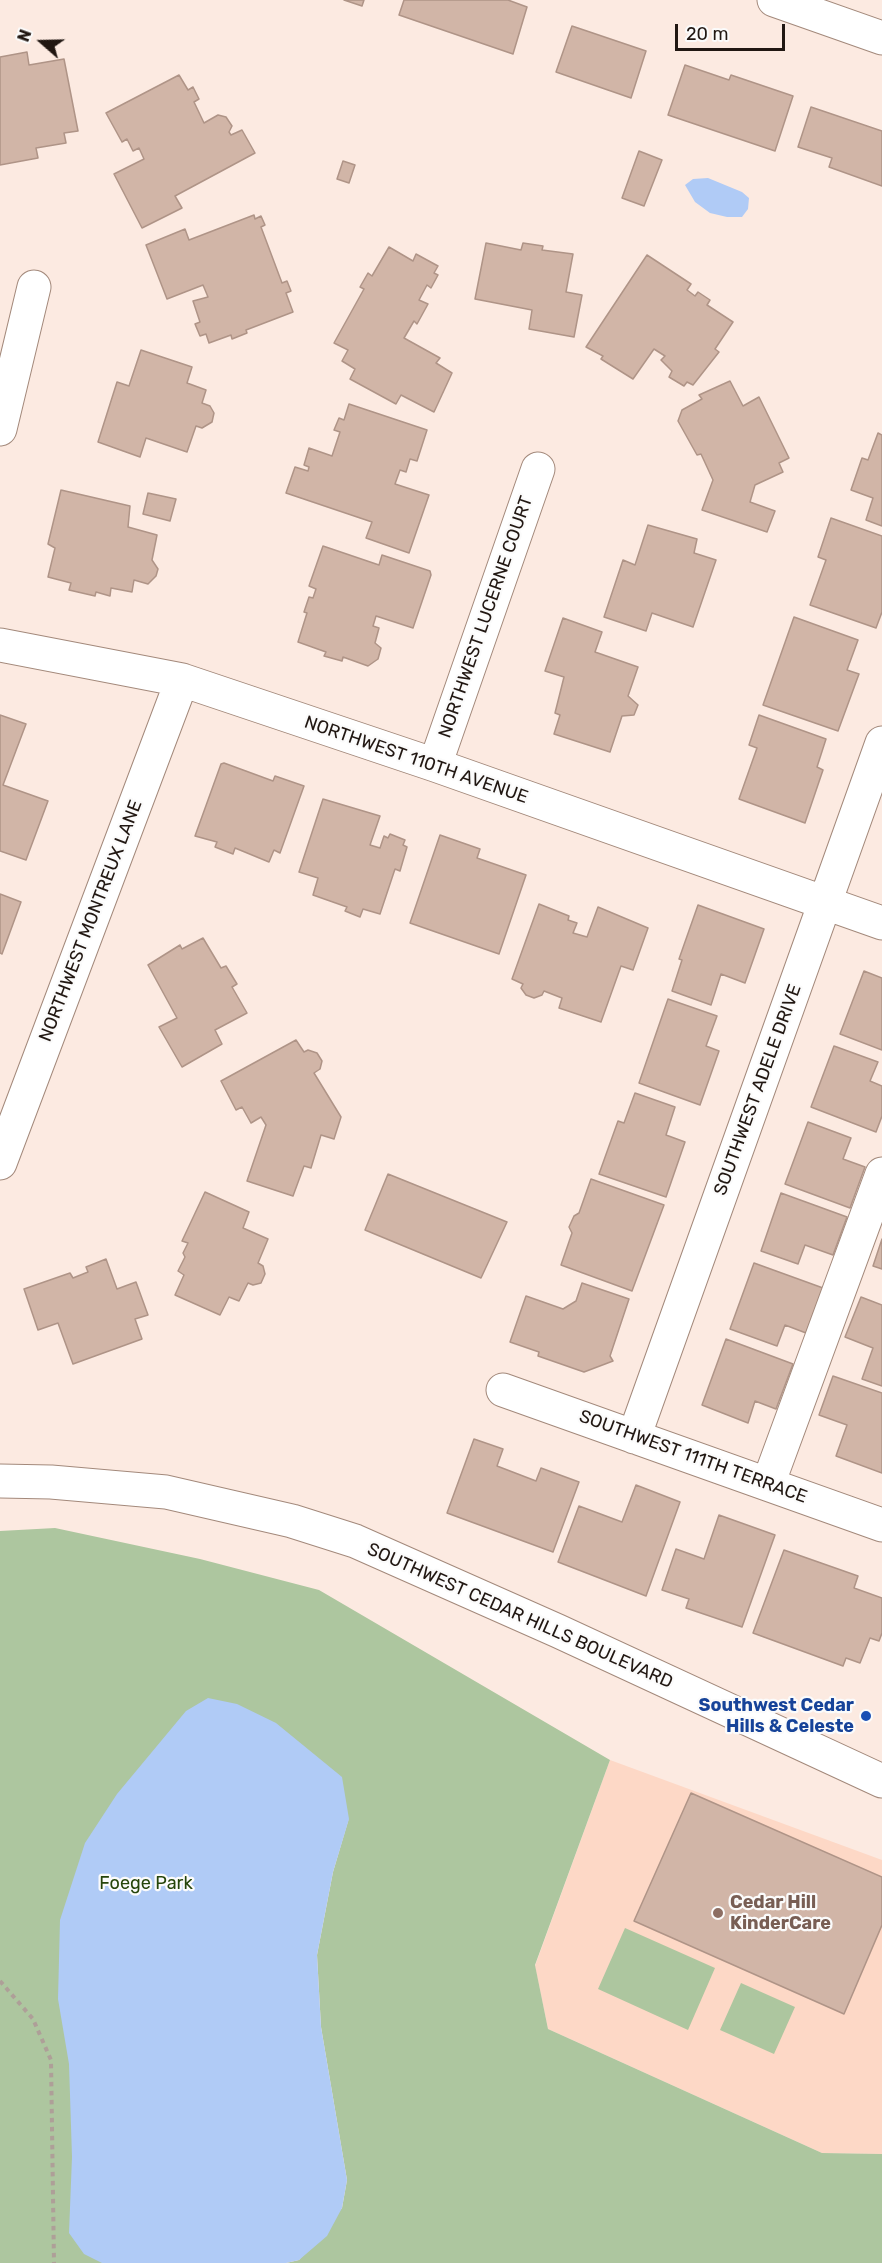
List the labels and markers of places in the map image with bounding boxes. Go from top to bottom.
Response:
place label: Southwest Cedar Hills & Celeste [698,1695,854,1738]
marker: Southwest Cedar Hills & Celeste [859,1709,873,1723]
place label: Cedar Hill KinderCare [730,1892,831,1934]
marker: Cedar Hill KinderCare [711,1906,725,1920]

